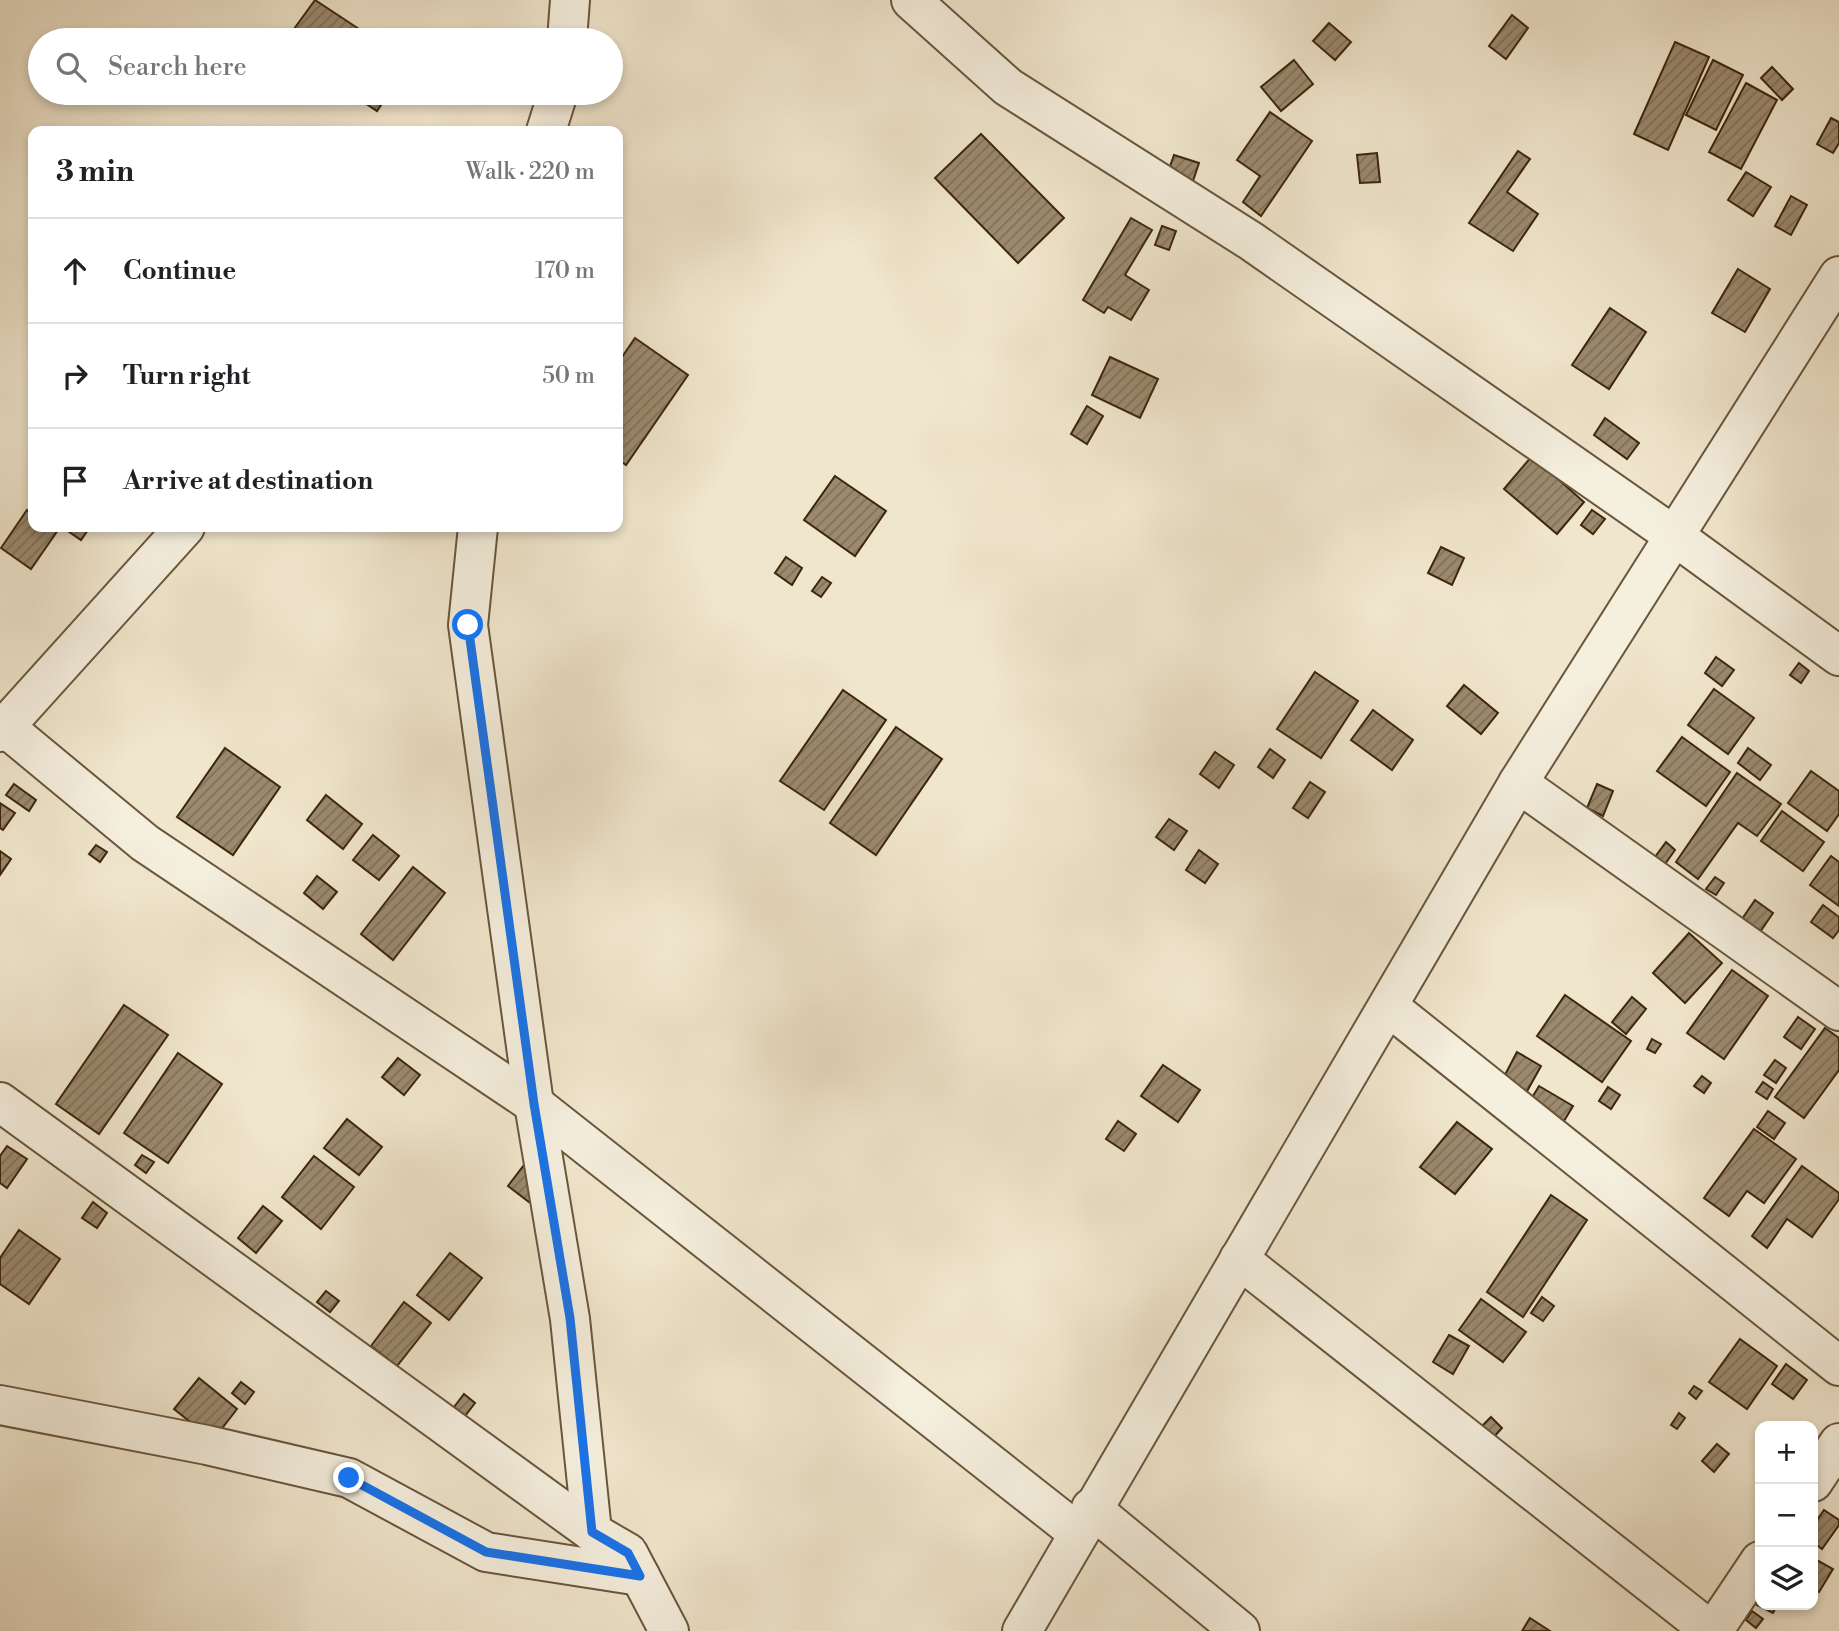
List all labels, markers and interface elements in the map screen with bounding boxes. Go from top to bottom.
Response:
search box [28,28,623,105]
icon: search [52,48,90,86]
text: Search here [108,51,247,83]
text: 3 min [56,153,134,191]
text: Walk · 220 m [466,158,595,186]
icon: ahead [56,252,94,290]
text: Continue [123,255,236,287]
text: 170 m [535,257,595,285]
icon: right [56,357,94,395]
text: Turn right [123,360,251,392]
text: 50 m [542,362,595,390]
icon: arrive [56,462,94,500]
text: Arrive at destination [123,465,373,497]
route start [452,609,483,640]
map controls [1755,1421,1818,1610]
button: + [1755,1421,1818,1484]
route end [333,1462,364,1493]
button: − [1755,1484,1818,1547]
button: layers [1755,1547,1818,1610]

